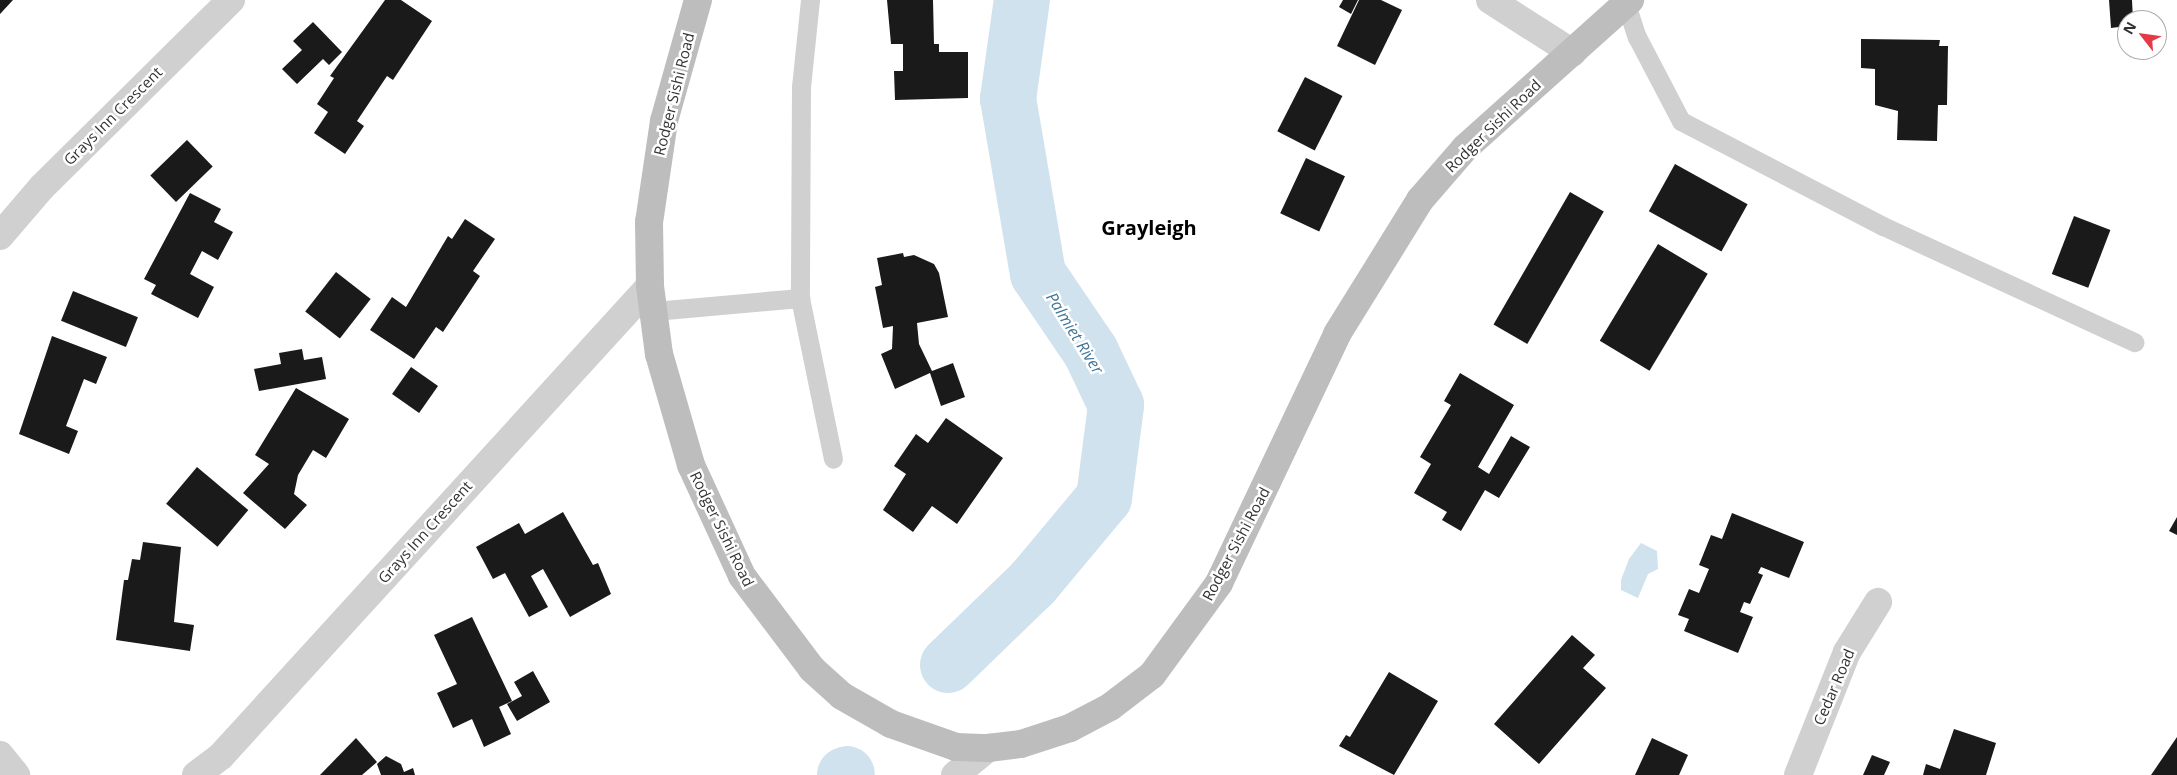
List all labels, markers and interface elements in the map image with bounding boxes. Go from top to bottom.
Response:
north arrow [2117,10,2167,60]
text: N [2118,18,2141,37]
street label: Rodger Sishi Road [650,31,698,157]
street label: Grays Inn Crescent [60,63,166,169]
street label: Rodger Sishi Road [1441,76,1545,176]
district label: Grayleigh [1101,215,1197,239]
water label: Palmiet River [1042,289,1108,377]
street label: Rodger Sishi Road [686,468,758,590]
street label: Grays Inn Crescent [374,477,476,587]
street label: Rodger Sishi Road [1199,484,1273,604]
street label: Cedar Road [1810,646,1858,728]

